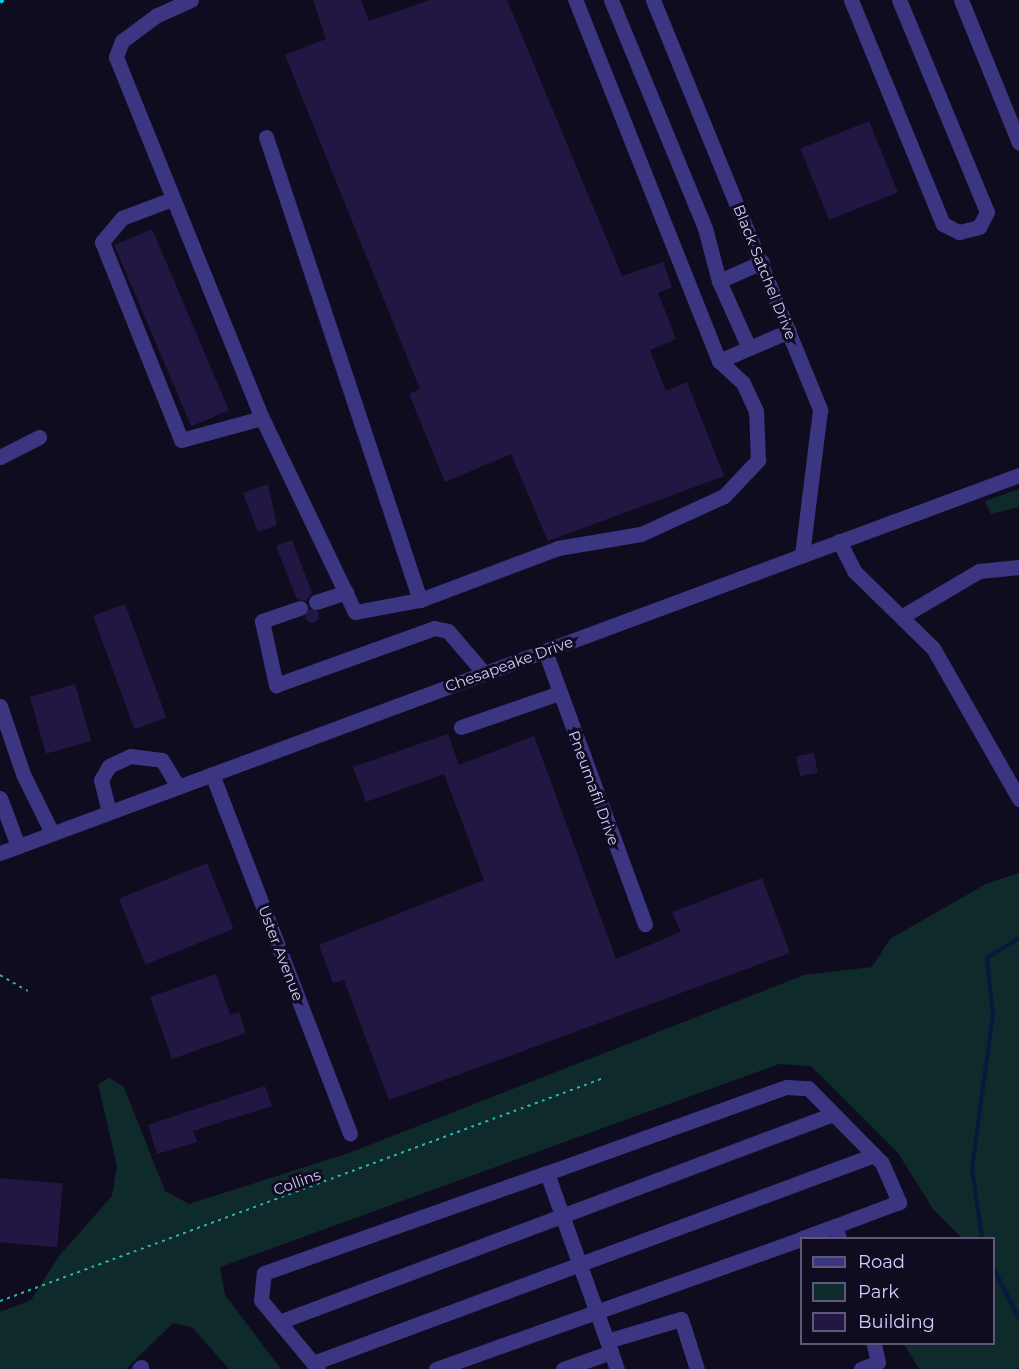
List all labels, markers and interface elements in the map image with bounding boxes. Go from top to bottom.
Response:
street label: Black Satchel Drive [730,202,800,342]
street label: Chesapeake Drive [443,632,575,696]
street label: Pneumafil Drive [565,728,623,848]
street label: Uster Avenue [255,903,307,1003]
street label: Collins [271,1165,323,1199]
legend [800,1237,995,1345]
text: Road [858,1251,905,1273]
text: Park [858,1281,899,1303]
text: Building [858,1311,935,1333]

